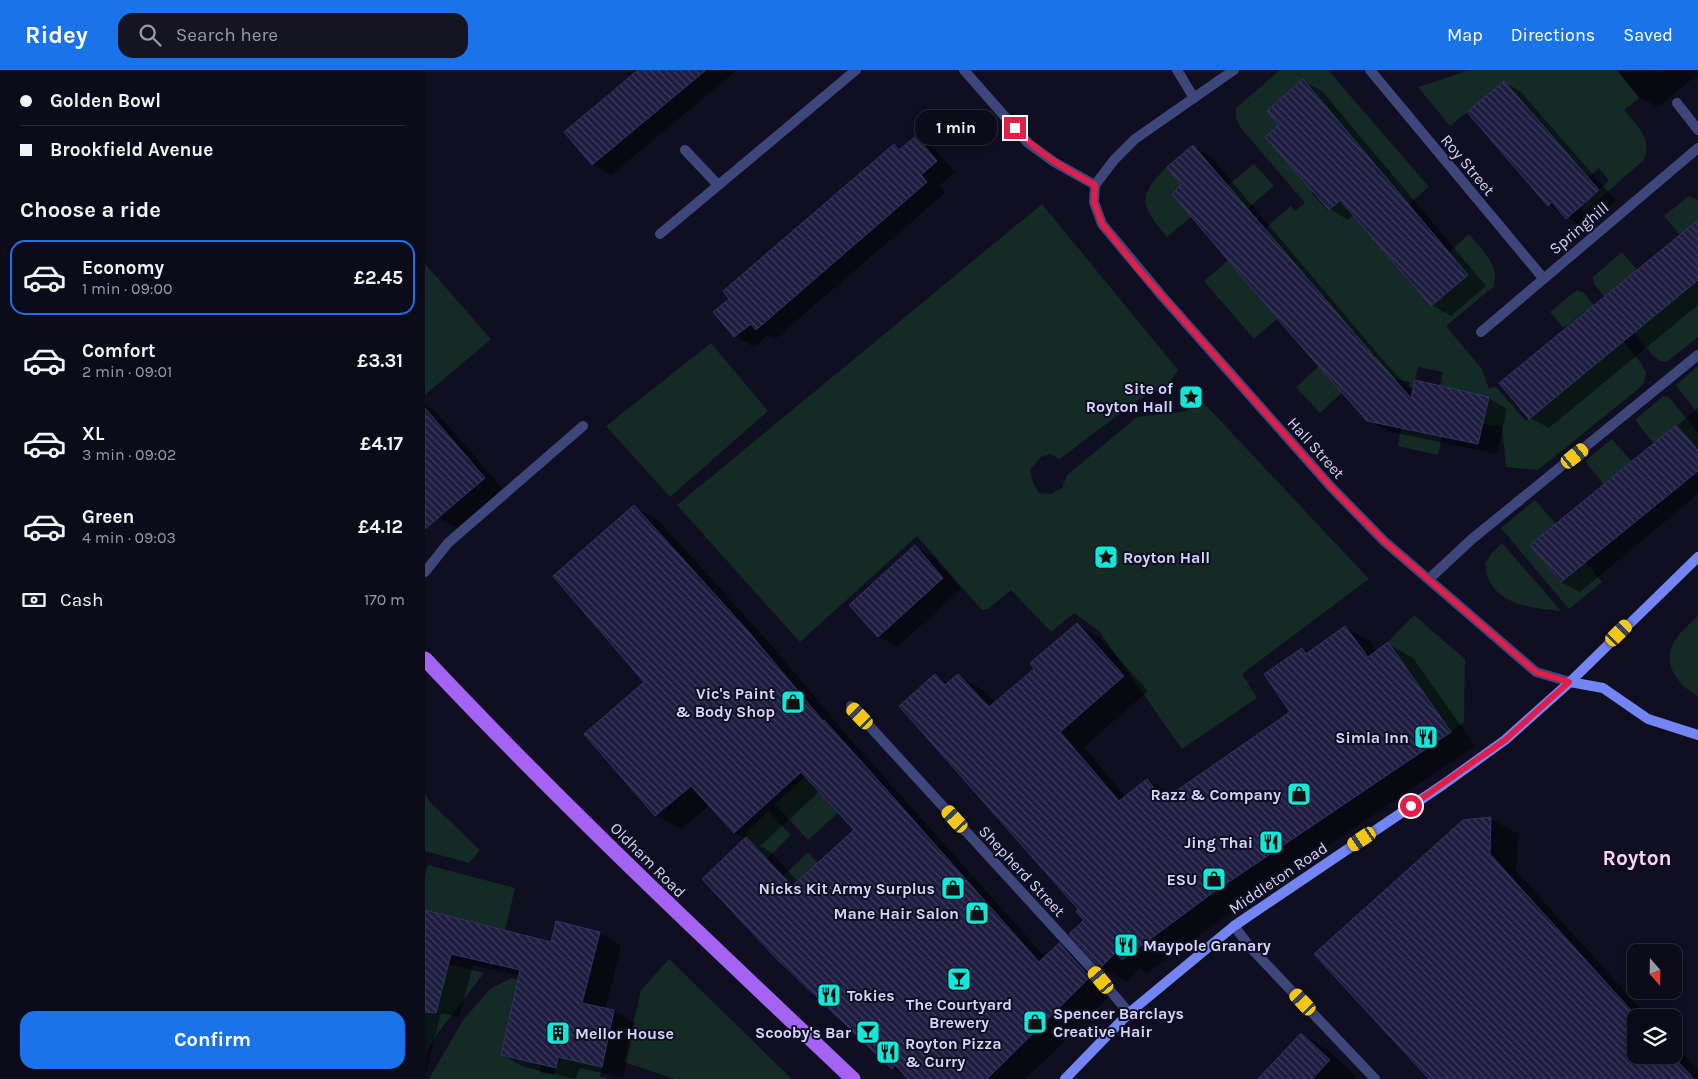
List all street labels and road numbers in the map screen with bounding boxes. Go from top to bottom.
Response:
street label: Roy Street [1437,131,1499,199]
street label: Springhill [1545,198,1613,258]
street label: Hall Street [1283,413,1349,483]
street label: Oldham Road [607,819,689,901]
street label: Shepherd Street [975,821,1069,921]
street label: Middleton Road [1225,838,1331,918]

